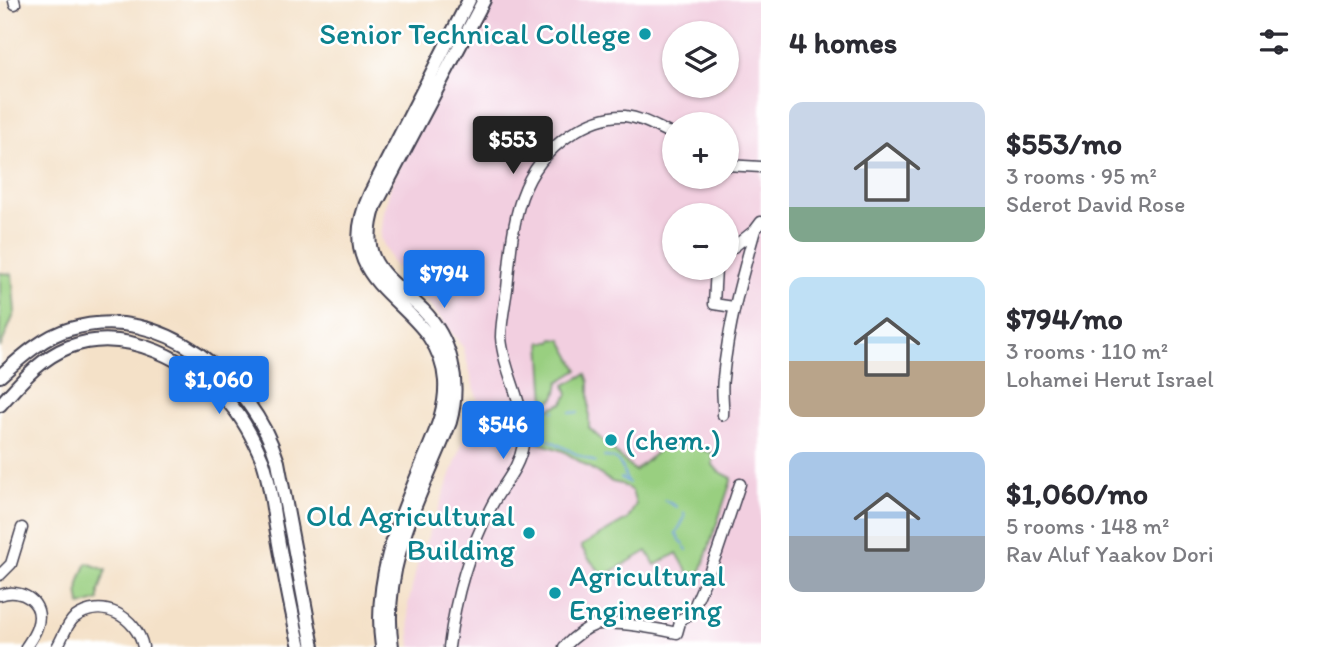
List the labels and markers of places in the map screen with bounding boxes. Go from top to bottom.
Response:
place label: Senior Technical College [319,15,631,52]
marker: Senior Technical College [637,26,653,42]
pin: $553 [472,116,554,176]
pin: $794 [403,250,485,310]
pin: $1,060 [162,356,276,416]
pin: $546 [462,402,544,461]
place label: (chem.) [625,421,721,458]
marker: (chem.) [603,432,619,448]
place label: Old Agricultural Building [306,497,516,568]
marker: Old Agricultural Building [521,525,537,541]
place label: Agricultural Engineering [569,557,726,628]
marker: Agricultural Engineering [547,585,563,601]

